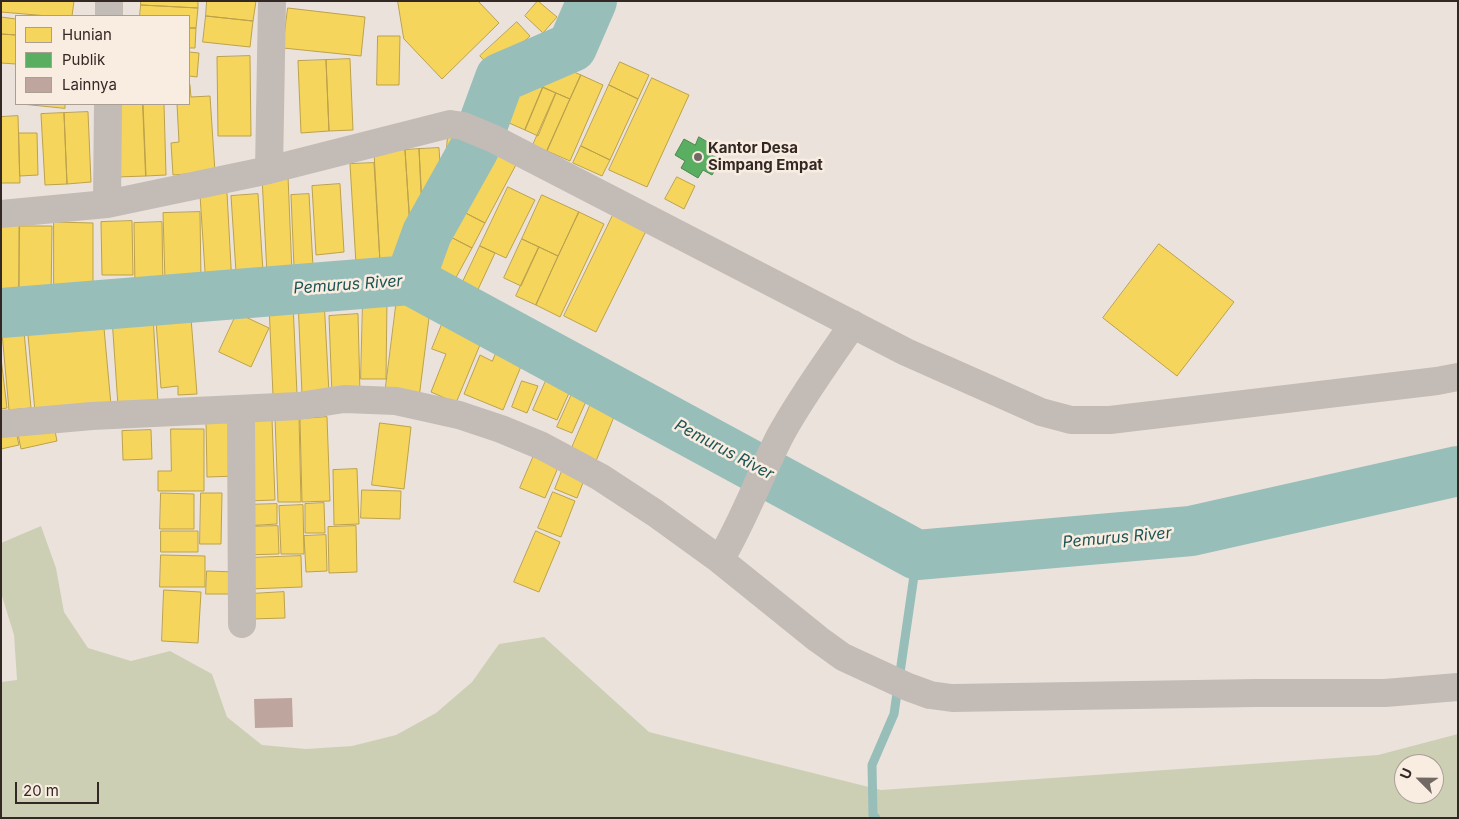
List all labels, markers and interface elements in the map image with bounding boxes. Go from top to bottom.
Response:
legend [15,15,190,105]
text: Hunian [62,25,112,44]
text: Publik [62,50,105,69]
text: Lainnya [62,75,117,94]
place label: Kantor Desa Simpang Empat [708,139,823,174]
marker: Kantor Desa Simpang Empat [692,151,704,163]
water label: Pemurus River [293,272,403,298]
water label: Pemurus River [671,416,777,484]
water label: Pemurus River [1062,524,1172,552]
north arrow [1394,754,1444,804]
text: U [1396,765,1415,781]
scale bar [18,772,101,804]
text: 20 m [23,781,59,800]

